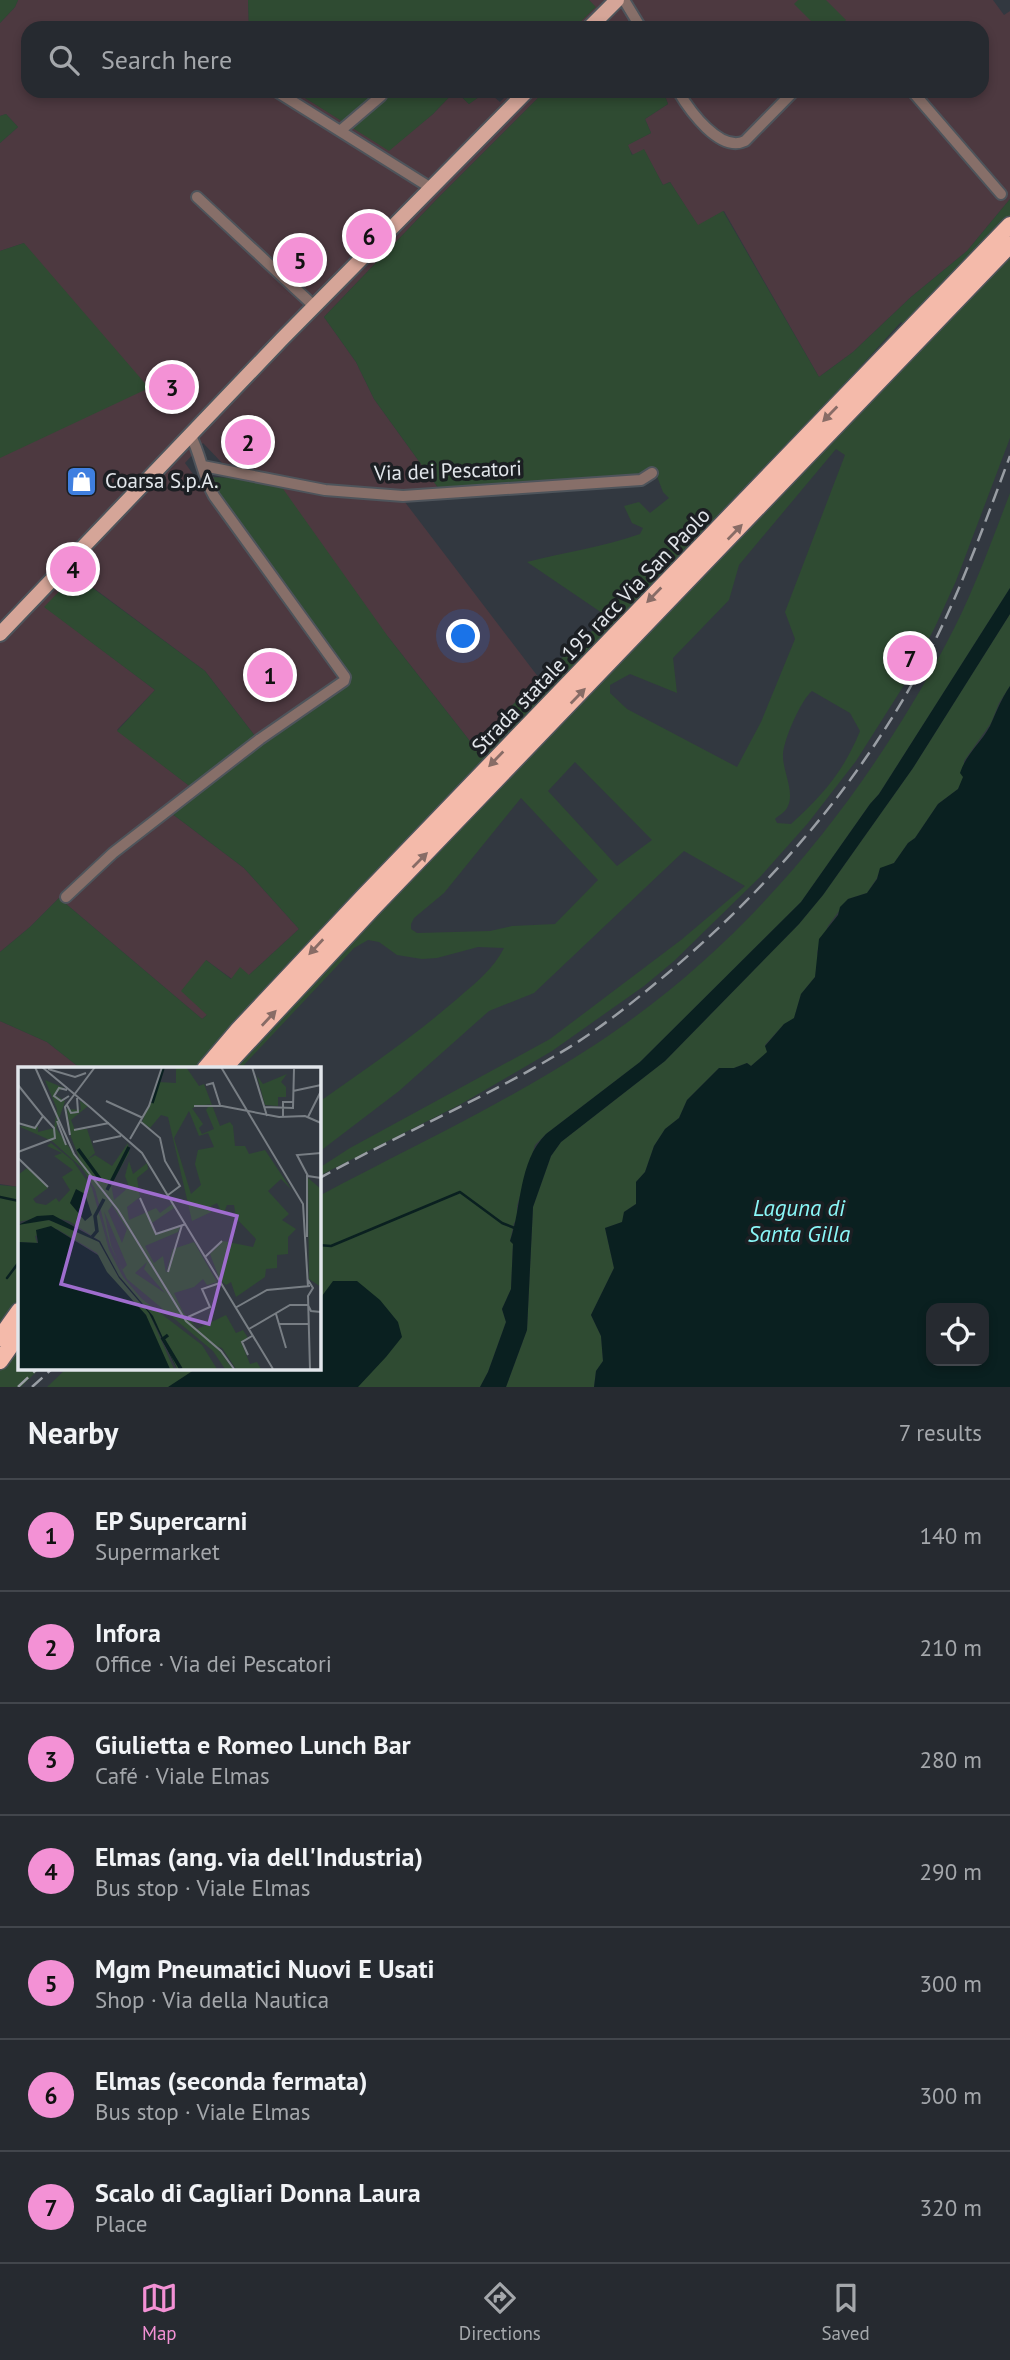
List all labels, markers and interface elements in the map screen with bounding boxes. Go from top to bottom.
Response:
search box [21,21,989,98]
icon: search [45,41,83,79]
text: Search here [101,43,232,76]
pin: 6 [346,210,392,262]
pin: 5 [277,234,323,286]
pin: 3 [149,361,195,413]
one-way arrow [822,405,838,422]
pin: 2 [225,416,271,468]
street label: Via dei Pescatori [373,454,522,487]
shop icon: Coarsa S.p.A. [65,464,99,498]
place label: Coarsa S.p.A. [105,467,219,494]
street label: Strada statale 195 racc Via San Paolo [466,502,716,760]
one-way arrow [727,523,744,540]
pin: 4 [50,543,96,595]
one-way arrow [646,587,663,604]
your location [446,619,480,653]
pin: 7 [887,632,933,684]
pin: 1 [247,649,293,701]
one-way arrow [569,688,585,705]
one-way arrow [489,750,505,767]
one-way arrow [412,852,428,869]
one-way arrow [309,938,325,955]
one-way arrow [261,1010,277,1027]
inset map [18,1067,320,1370]
water label: Laguna di Santa Gilla [748,1193,850,1248]
map controls [926,1303,989,1366]
button: locate [926,1303,989,1366]
text: Nearby [28,1413,118,1452]
text: 7 results [899,1418,982,1447]
text: EP Supercarni [95,1504,248,1537]
text: 1 [44,1521,58,1550]
text: 140 m [920,1521,982,1550]
text: Supermarket [95,1537,220,1566]
text: Infora [95,1616,161,1649]
text: 2 [44,1633,58,1662]
text: 210 m [920,1633,982,1662]
text: Office · Via dei Pescatori [95,1649,332,1678]
text: Giulietta e Romeo Lunch Bar [95,1728,411,1761]
text: 3 [44,1745,58,1774]
text: 280 m [920,1745,982,1774]
text: Café · Viale Elmas [95,1761,270,1790]
text: Elmas (ang. via dell'Industria) [95,1840,423,1873]
text: 4 [44,1857,58,1886]
text: 290 m [920,1857,982,1886]
text: Bus stop · Viale Elmas [95,1873,310,1902]
text: Mgm Pneumatici Nuovi E Usati [95,1952,435,1985]
text: 5 [44,1969,58,1998]
text: 300 m [920,1969,982,1998]
text: Shop · Via della Nautica [95,1985,329,2014]
text: Elmas (seconda fermata) [95,2064,367,2097]
text: 6 [44,2081,58,2110]
text: 300 m [920,2081,982,2110]
text: Bus stop · Viale Elmas [95,2097,310,2126]
text: Scalo di Cagliari Donna Laura [95,2176,421,2209]
text: 7 [44,2193,58,2222]
text: 320 m [920,2193,982,2222]
text: Place [95,2209,148,2238]
tab: Map [140,2279,178,2345]
tab: Directions [459,2279,541,2345]
tab: Saved [821,2279,870,2345]

